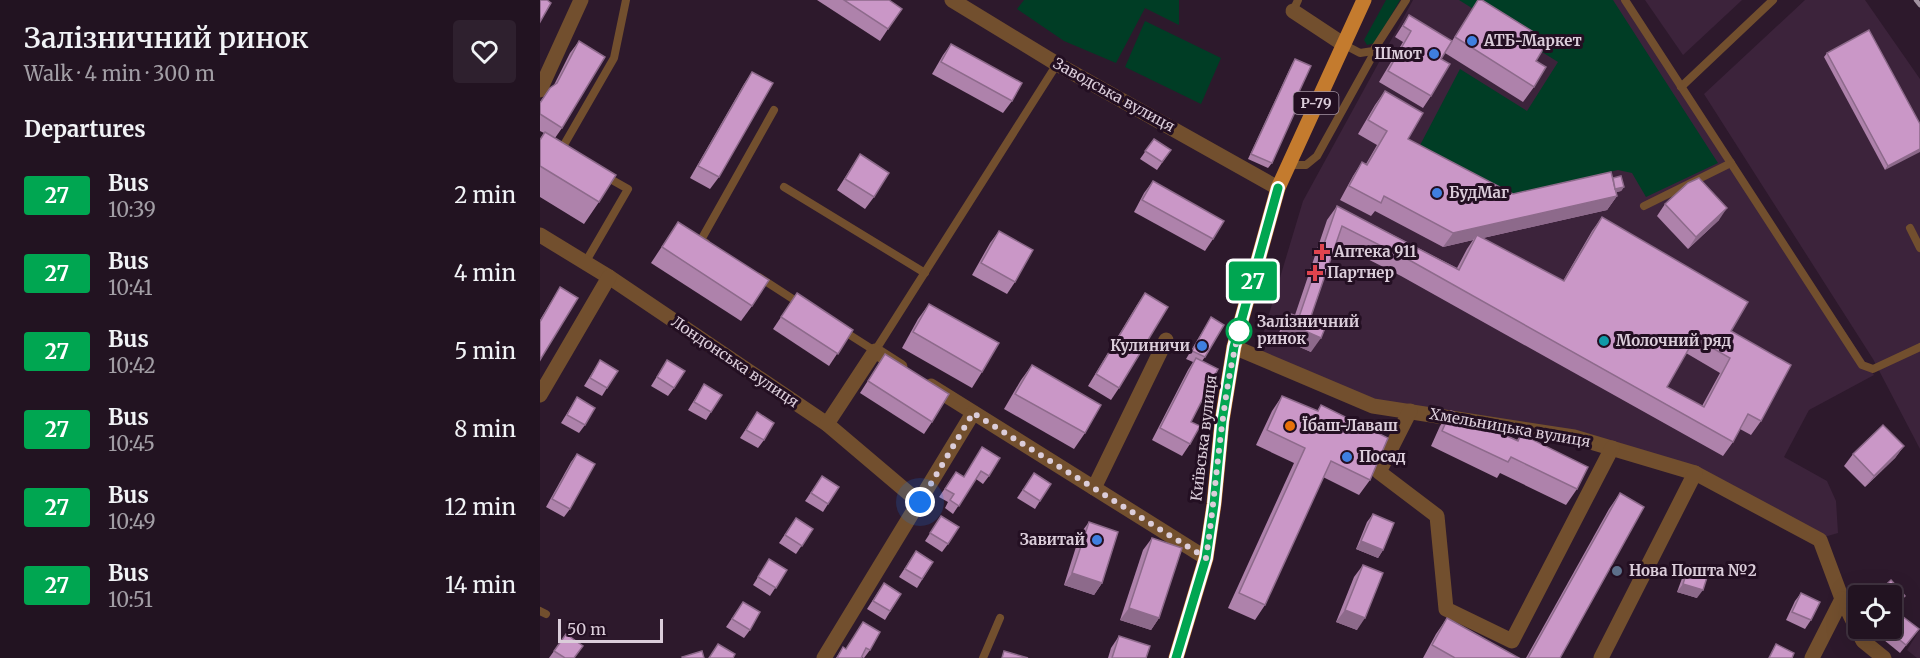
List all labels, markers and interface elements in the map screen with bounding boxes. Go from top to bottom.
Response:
text: Залізничний ринок [24,20,309,56]
button: heart [453,20,516,83]
place label: АТБ-Маркет [1483,31,1582,50]
marker: АТБ-Маркет [1465,34,1479,48]
place label: Шмот [1374,44,1422,63]
marker: Шмот [1427,47,1441,61]
street label: Заводська вулиця [1050,53,1178,136]
text: Walk · 4 min · 300 m [24,61,215,86]
road number: Р-79 [1294,92,1338,114]
text: Departures [24,115,146,143]
text: Bus [108,169,149,197]
text: 2 min [454,181,516,209]
text: 27 [45,182,69,209]
place label: БудМаг [1449,183,1509,202]
marker: БудМаг [1430,186,1444,200]
text: 10:39 [108,197,156,222]
place label: Аптека 911 [1333,242,1416,261]
marker: Аптека 911 [1315,245,1329,259]
text: Bus [108,247,149,275]
text: 4 min [454,259,516,287]
text: 27 [45,260,69,287]
line badge: 27 [1226,262,1280,300]
place label: Партнер [1327,263,1394,282]
marker: Партнер [1308,266,1322,280]
text: 27 [1241,268,1265,295]
text: 10:41 [108,275,152,300]
street label: Лондонська вулиця [668,312,803,411]
place label: Залізничний ринок [1257,312,1360,348]
marker: Залізничний ринок [1226,318,1252,344]
text: Bus [108,325,149,353]
place label: Молочний ряд [1616,331,1731,350]
marker: Молочний ряд [1597,334,1611,348]
place label: Кулиничи [1110,336,1190,355]
text: 5 min [454,337,516,365]
text: 27 [45,338,69,365]
marker: Кулиничи [1195,339,1209,353]
text: 10:42 [108,353,156,378]
street label: Київська вулиця [1186,374,1221,502]
text: Bus [108,403,149,431]
street label: Хмельницька вулиця [1428,404,1592,451]
text: 8 min [454,415,516,443]
text: 27 [45,416,69,443]
place label: Їбаш-Лаваш [1302,416,1398,435]
marker: Їбаш-Лаваш [1283,419,1297,433]
text: 10:45 [108,431,155,456]
place label: Посад [1359,447,1406,466]
marker: Посад [1340,450,1354,464]
text: Bus [108,481,149,509]
your location [905,487,935,517]
text: 12 min [445,493,516,521]
text: 27 [45,494,69,521]
text: 10:49 [108,509,156,534]
place label: Завитай [1020,530,1085,549]
marker: Завитай [1090,533,1104,547]
text: Bus [108,559,149,587]
place label: Нова Пошта №2 [1629,561,1757,580]
marker: Нова Пошта №2 [1610,564,1624,578]
text: 14 min [445,571,516,599]
text: 27 [45,572,69,599]
map controls [1848,585,1902,639]
button: locate [1848,585,1902,639]
text: 10:51 [108,587,153,612]
scale bar [558,616,663,644]
text: 50 m [567,619,606,639]

